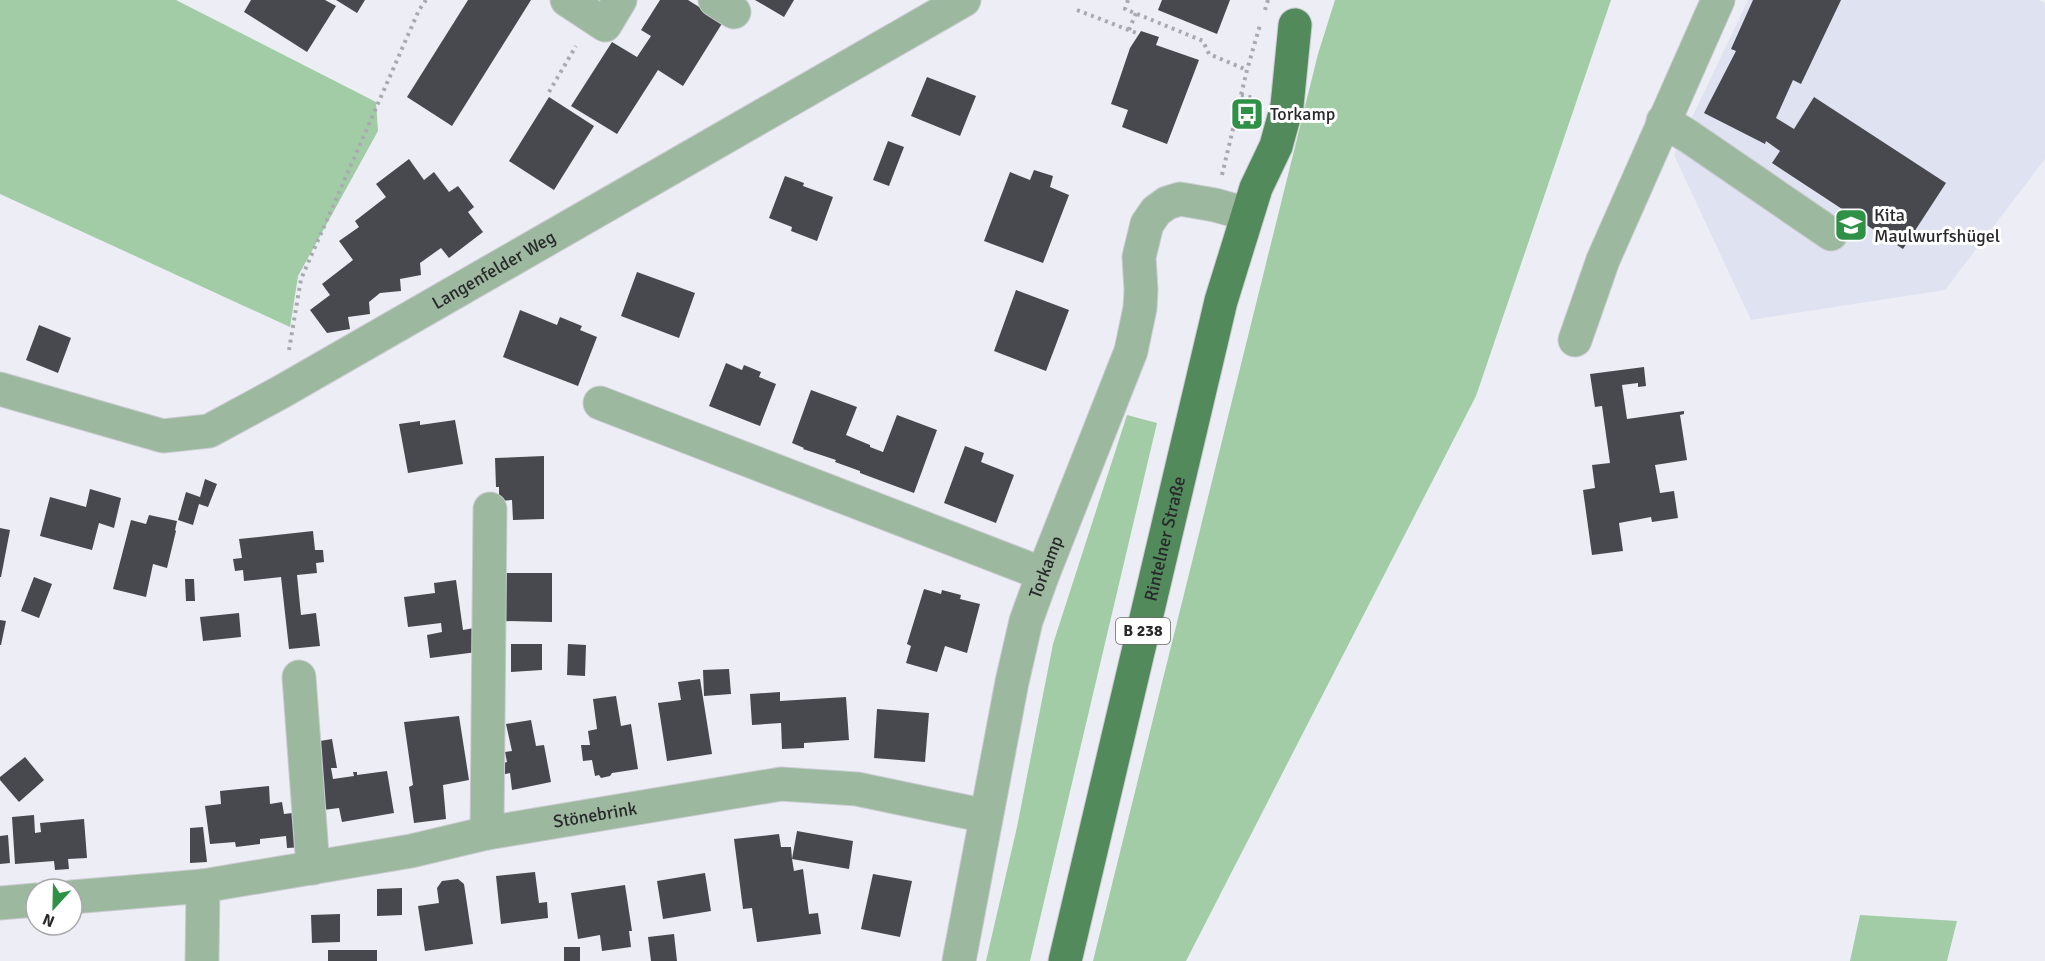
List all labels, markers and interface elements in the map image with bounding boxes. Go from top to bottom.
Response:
bus stop icon: Torkamp [1229,96,1265,132]
place label: Torkamp [1270,103,1335,125]
place label: Kita Maulwurfshügel [1874,204,2000,247]
school or university icon: Kita Maulwurfshügel [1833,207,1869,243]
street label: Langenfelder Weg [428,226,559,314]
street label: Rintelner Straße [1139,474,1190,603]
street label: Torkamp [1024,533,1068,602]
road number: B 238 [1116,618,1170,644]
street label: Stönebrink [552,797,639,833]
north arrow [24,877,84,937]
text: N [40,909,58,931]

